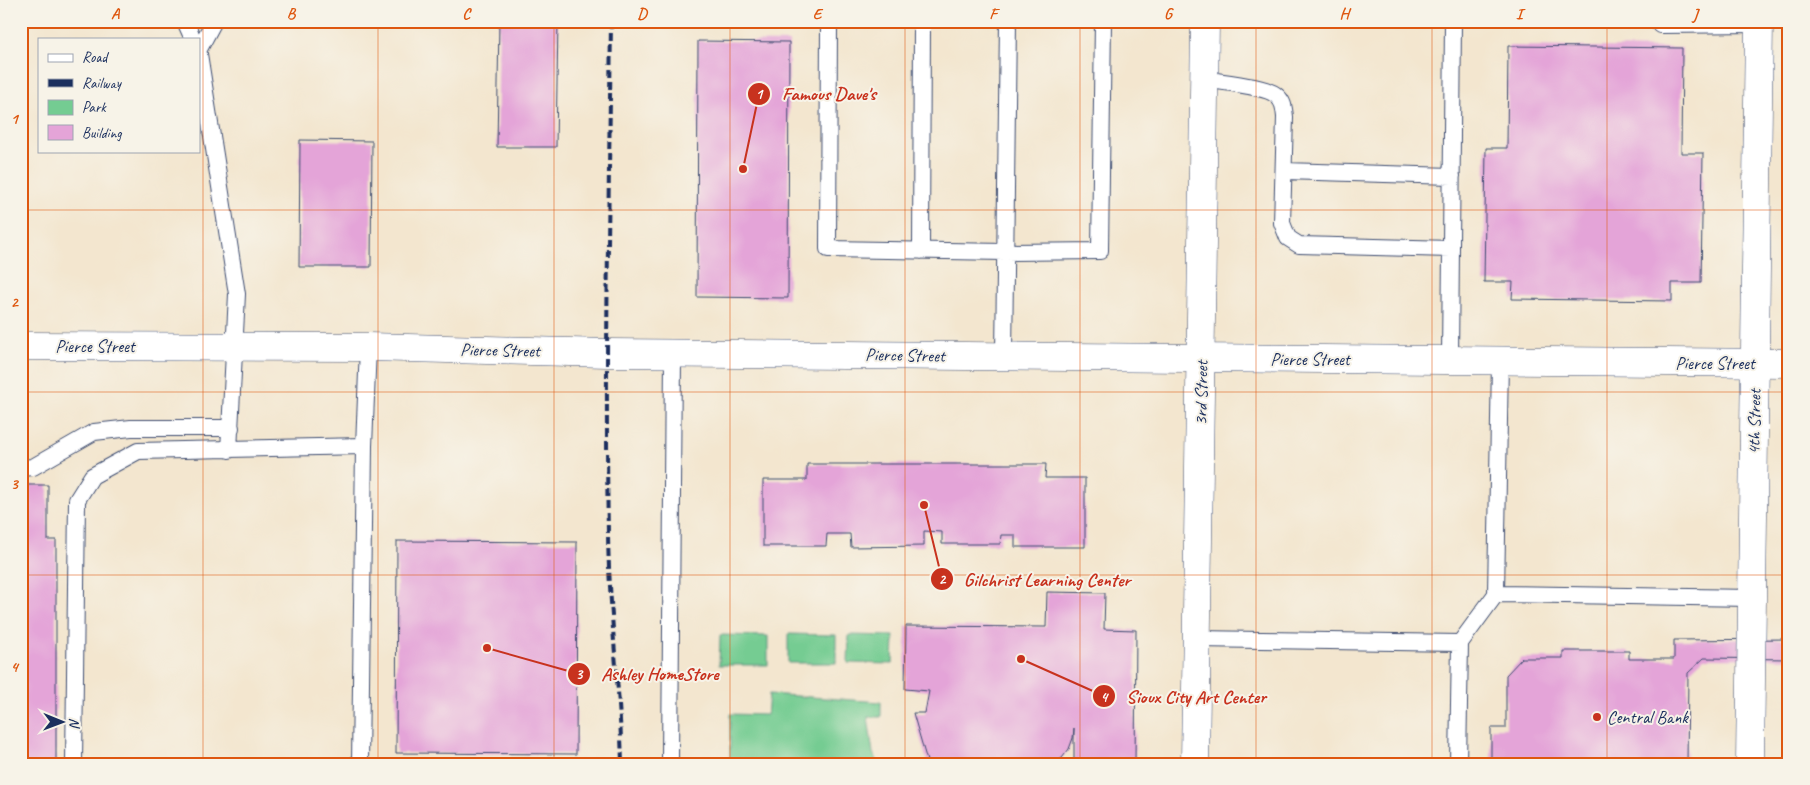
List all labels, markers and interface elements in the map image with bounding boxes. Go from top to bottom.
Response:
text: A [111,4,121,24]
text: B [287,4,297,24]
text: C [462,4,472,24]
text: D [637,4,648,24]
text: E [813,4,824,24]
text: F [989,4,1000,24]
text: G [1164,4,1174,24]
text: H [1339,4,1351,24]
text: I [1516,4,1526,24]
text: J [1691,4,1700,24]
legend [38,38,200,152]
text: Road [82,48,109,67]
text: Railway [82,74,123,93]
callout: Famous Dave's [747,77,885,111]
text: Famous Dave's [782,82,878,106]
text: 1 [756,85,765,104]
text: Park [82,98,107,117]
text: 1 [10,109,19,129]
text: Building [82,124,122,143]
text: 2 [10,292,19,312]
street label: Pierce Street [55,335,137,357]
street label: Pierce Street [460,338,542,362]
street label: Pierce Street [865,343,947,367]
street label: Pierce Street [1270,348,1352,370]
street label: Pierce Street [1675,352,1757,374]
street label: 3rd Street [1189,358,1213,426]
street label: 4th Street [1742,387,1766,455]
text: 3 [10,474,19,494]
callout: Gilchrist Learning Center [930,562,1140,596]
text: Gilchrist Learning Center [964,568,1132,592]
text: 2 [939,570,947,589]
text: 4 [10,657,19,677]
callout: Ashley HomeStore [567,657,728,691]
text: Ashley HomeStore [601,662,720,686]
text: 3 [576,665,584,684]
callout: Sioux City Art Center [1091,679,1276,713]
text: Sioux City Art Center [1126,685,1268,709]
text: 4 [1101,688,1110,707]
north arrow [38,698,88,748]
place label: Central Bank [1607,706,1689,728]
marker: Central Bank [1591,711,1603,723]
text: N [66,718,83,729]

